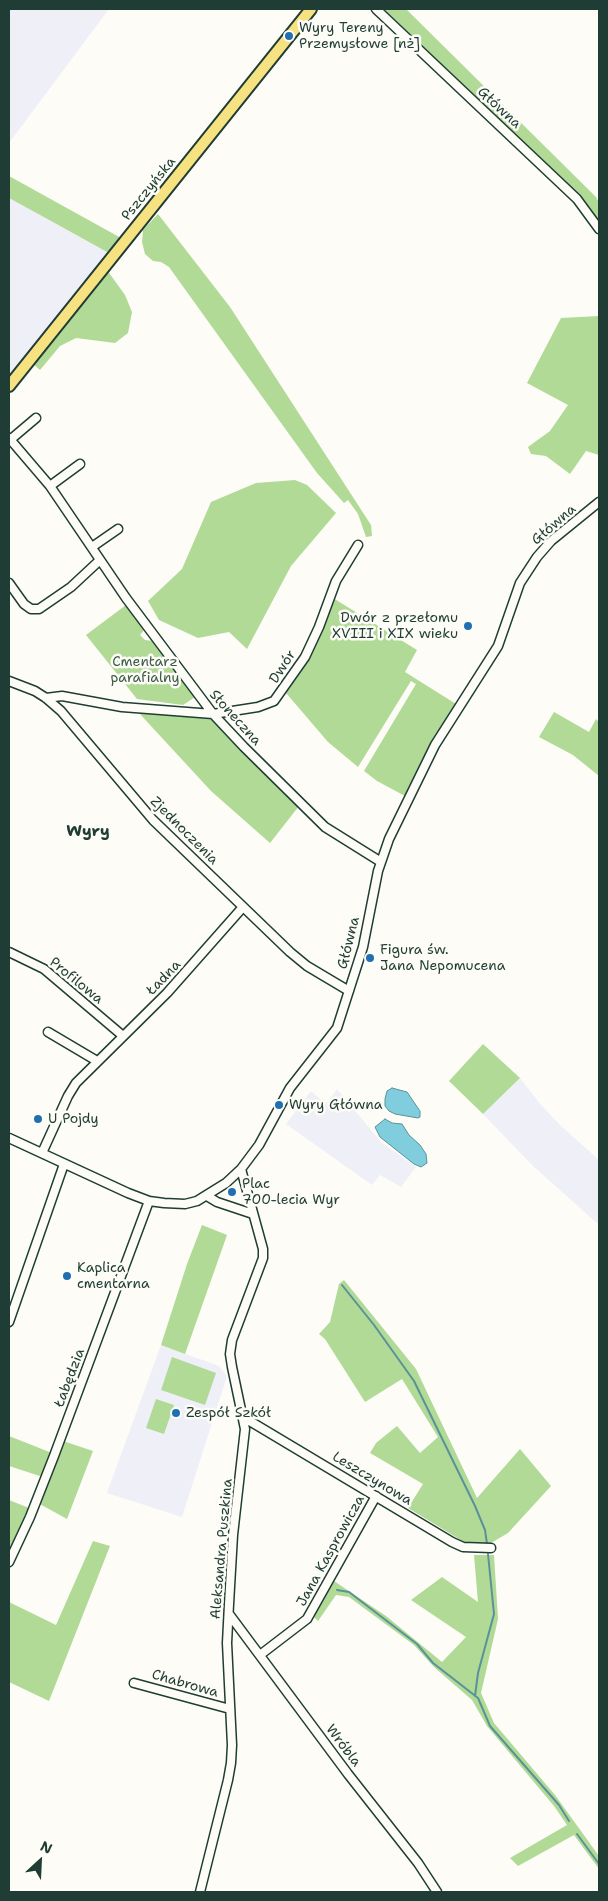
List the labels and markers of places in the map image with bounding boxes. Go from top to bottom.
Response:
place label: Wyry Tereny Przemysłowe [nż] [299,20,420,52]
marker: Wyry Tereny Przemysłowe [nż] [283,30,295,42]
place label: Dwór z przełomu XVIII i XIX wieku [332,610,458,642]
marker: Dwór z przełomu XVIII i XIX wieku [462,620,474,632]
place label: Figura św. Jana Nepomucena [380,942,505,974]
marker: Figura św. Jana Nepomucena [364,952,376,964]
place label: Wyry Główna [289,1097,382,1113]
marker: Wyry Główna [273,1099,285,1111]
place label: U Pojdy [48,1111,99,1127]
marker: U Pojdy [32,1113,44,1125]
place label: Plac 700-lecia Wyr [242,1176,340,1208]
marker: Plac 700-lecia Wyr [226,1186,238,1198]
place label: Kaplica cmentarna [77,1260,150,1292]
marker: Kaplica cmentarna [61,1270,73,1282]
place label: Zespół Szkół [186,1405,271,1421]
marker: Zespół Szkół [170,1407,182,1419]

